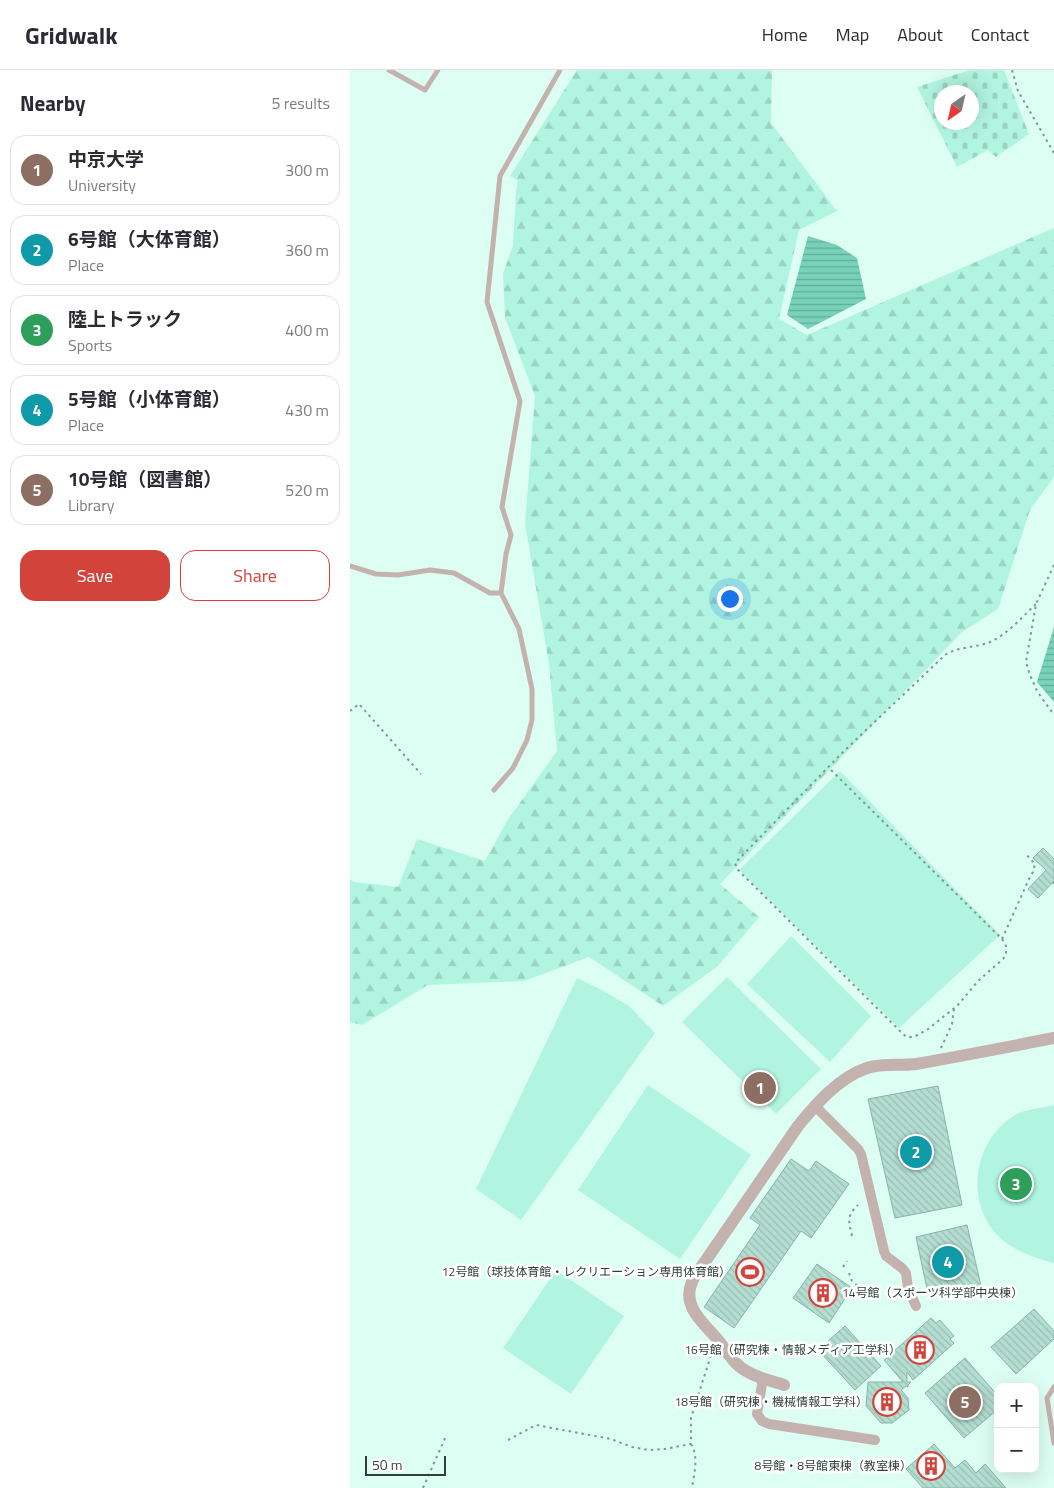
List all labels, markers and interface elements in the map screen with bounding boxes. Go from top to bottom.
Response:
text: Gridwalk [25,17,118,53]
text: Home [762,21,808,48]
text: Map [836,21,869,48]
text: About [897,21,943,48]
text: Contact [971,21,1029,48]
north arrow [934,85,979,130]
text: Nearby [20,87,85,119]
text: 5 results [271,91,330,115]
text: 中京大学 [68,144,144,173]
text: 1 [33,158,41,182]
text: 300 m [285,158,329,182]
text: University [68,173,136,197]
text: 6号館（大体育館） [68,224,231,253]
text: 2 [33,238,41,262]
text: 360 m [285,238,329,262]
text: Place [68,253,104,277]
text: 陸上トラック [68,304,182,333]
text: 3 [33,318,41,342]
text: 400 m [285,318,329,342]
text: Sports [68,333,112,357]
text: 5号館（小体育館） [68,384,231,413]
text: 4 [33,398,41,422]
text: 430 m [285,398,329,422]
text: Place [68,413,104,437]
text: 10号館（図書館） [68,464,222,493]
text: 5 [33,478,41,502]
text: 520 m [285,478,329,502]
text: Library [68,493,114,517]
button: Save [20,550,170,601]
button: Share [180,550,330,601]
your location [717,586,743,612]
pin: 1 [744,1069,776,1107]
pin: 2 [900,1133,932,1171]
pin: 3 [1000,1165,1032,1203]
pin: 4 [932,1243,964,1281]
sports icon: 12号館（球技体育館・レクリエーション専用体育館） [735,1257,765,1287]
place label: 12号館（球技体育館・レクリエーション専用体育館） [442,1262,731,1281]
building icon: 14号館（スポーツ科学部中央棟） [808,1278,838,1308]
place label: 14号館（スポーツ科学部中央棟） [842,1283,1023,1302]
building icon: 16号館（研究棟・情報メディア工学科） [905,1335,935,1365]
place label: 16号館（研究棟・情報メディア工学科） [684,1340,901,1359]
pin: 5 [949,1383,981,1421]
map controls [994,1383,1039,1473]
button: + [994,1383,1039,1428]
building icon: 18号館（研究棟・機械情報工学科） [872,1387,902,1417]
place label: 18号館（研究棟・機械情報工学科） [675,1392,868,1411]
button: − [994,1428,1039,1473]
building icon: 8号館・8号館東棟（教室棟） [916,1451,946,1481]
scale bar [365,1453,446,1476]
text: 50 m [372,1454,402,1475]
place label: 8号館・8号館東棟（教室棟） [755,1456,912,1475]

